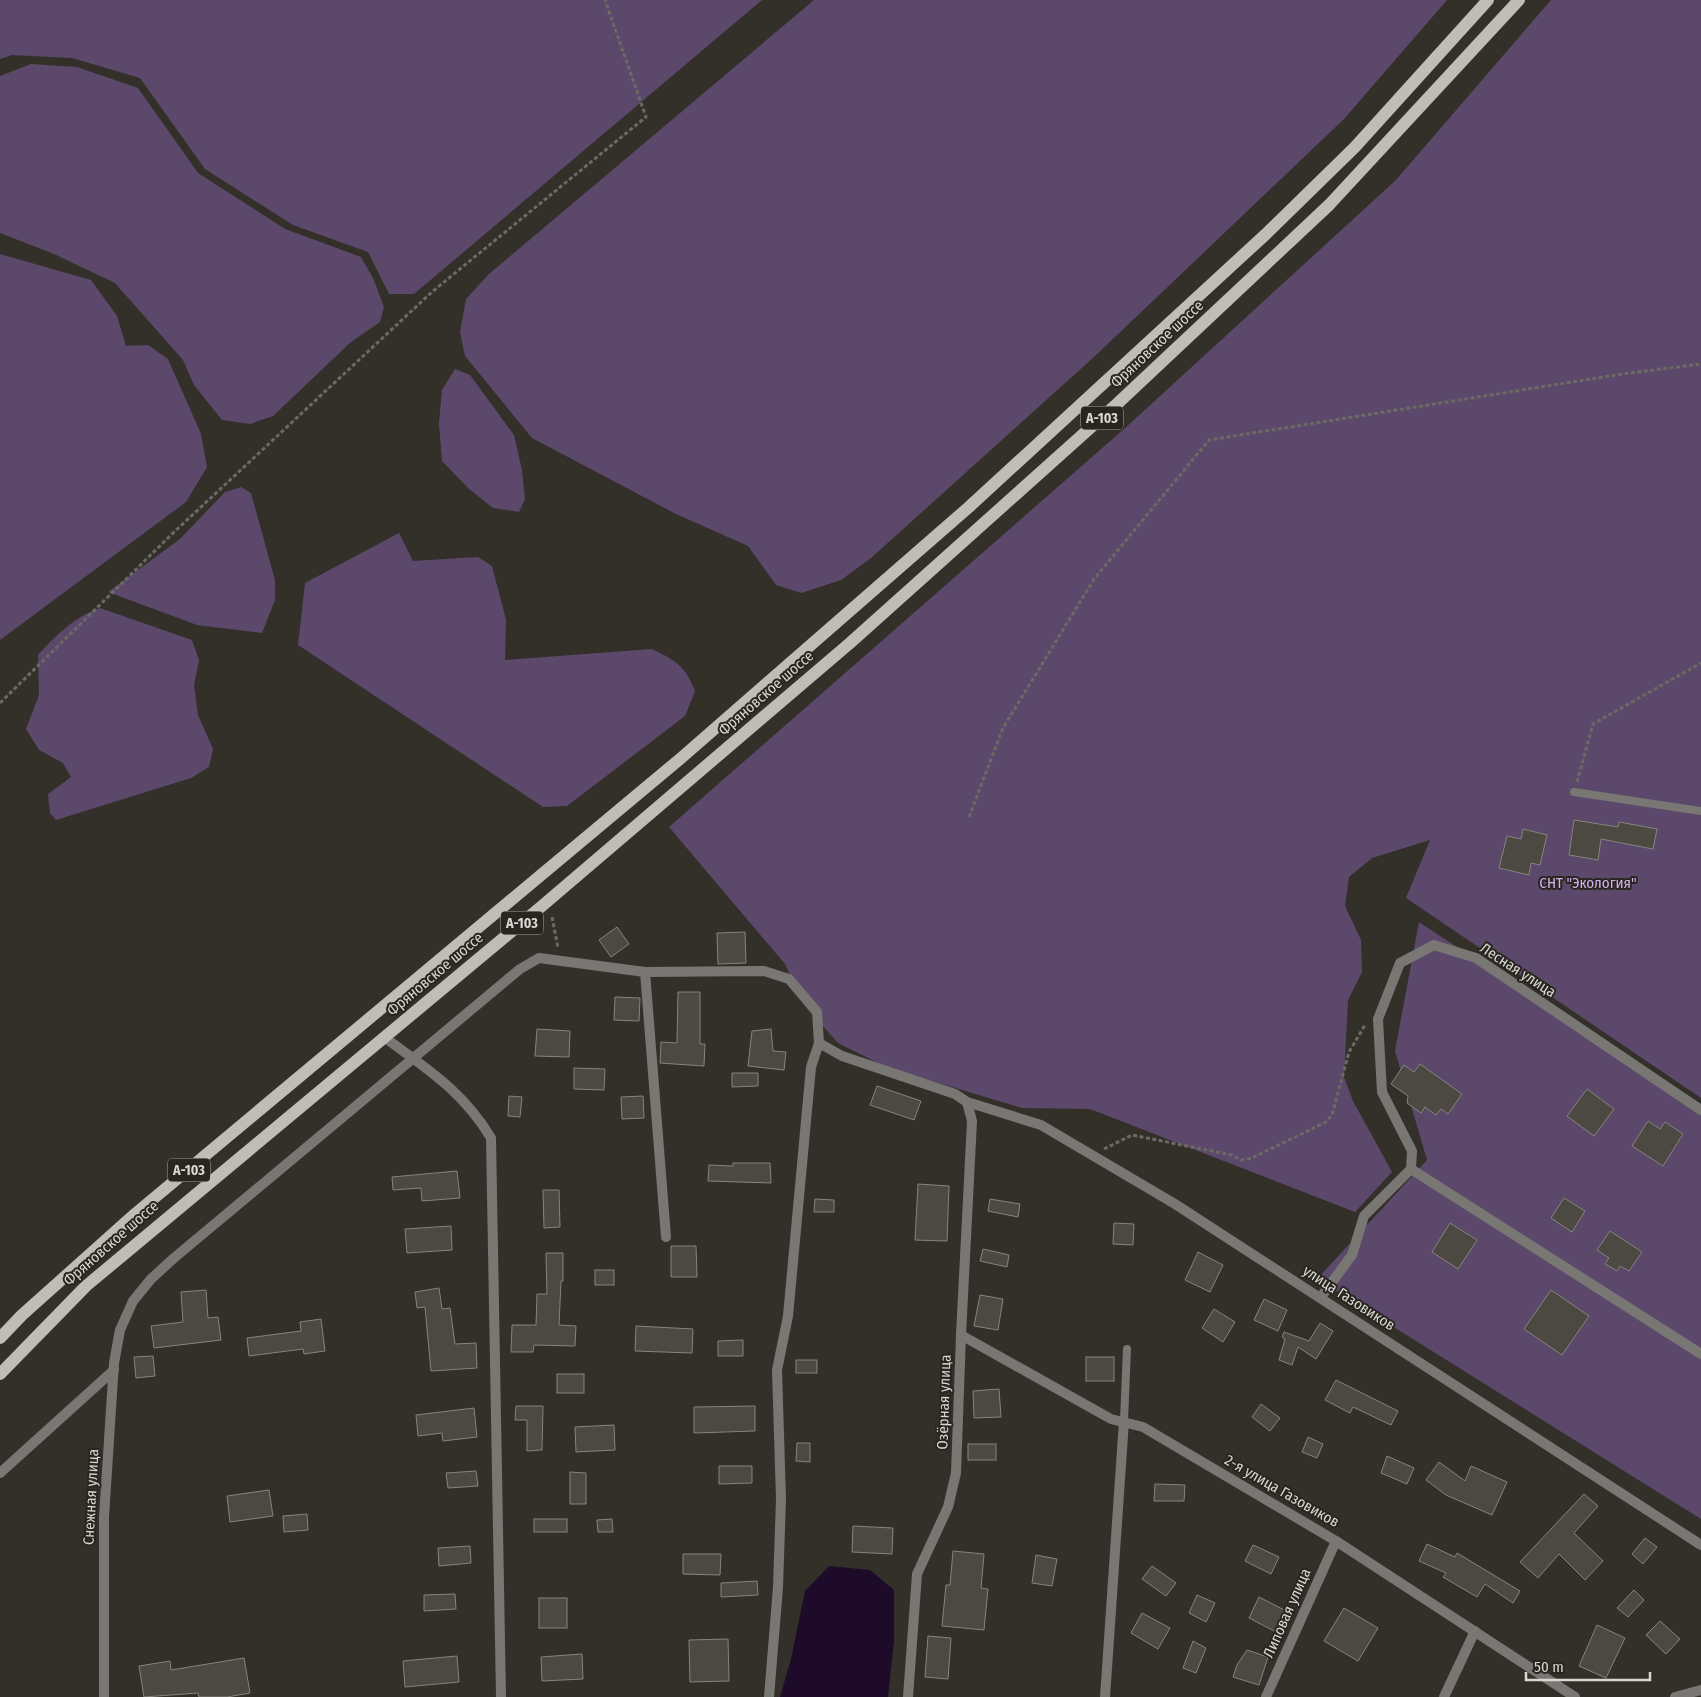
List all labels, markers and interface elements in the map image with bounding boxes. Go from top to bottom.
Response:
street label: Фряновское шоссе [1107,296,1207,392]
road number: А-103 [1081,406,1123,429]
street label: Фряновское шоссе [715,647,817,739]
park label: СНТ "Экология" [1539,874,1637,892]
road number: А-103 [501,911,543,934]
street label: Фряновское шоссе [383,928,487,1020]
street label: Лесная улица [1477,939,1559,1001]
road number: А-103 [168,1158,210,1182]
street label: Фряновское шоссе [60,1197,162,1289]
street label: улица Газовиков [1300,1262,1398,1334]
street label: Озёрная улица [933,1354,955,1450]
street label: Снежная улица [79,1449,103,1545]
street label: 2-я улица Газовиков [1222,1451,1342,1531]
street label: Липовая улица [1259,1565,1315,1661]
scale bar [1526,1650,1650,1682]
text: 50 m [1534,1658,1564,1676]

